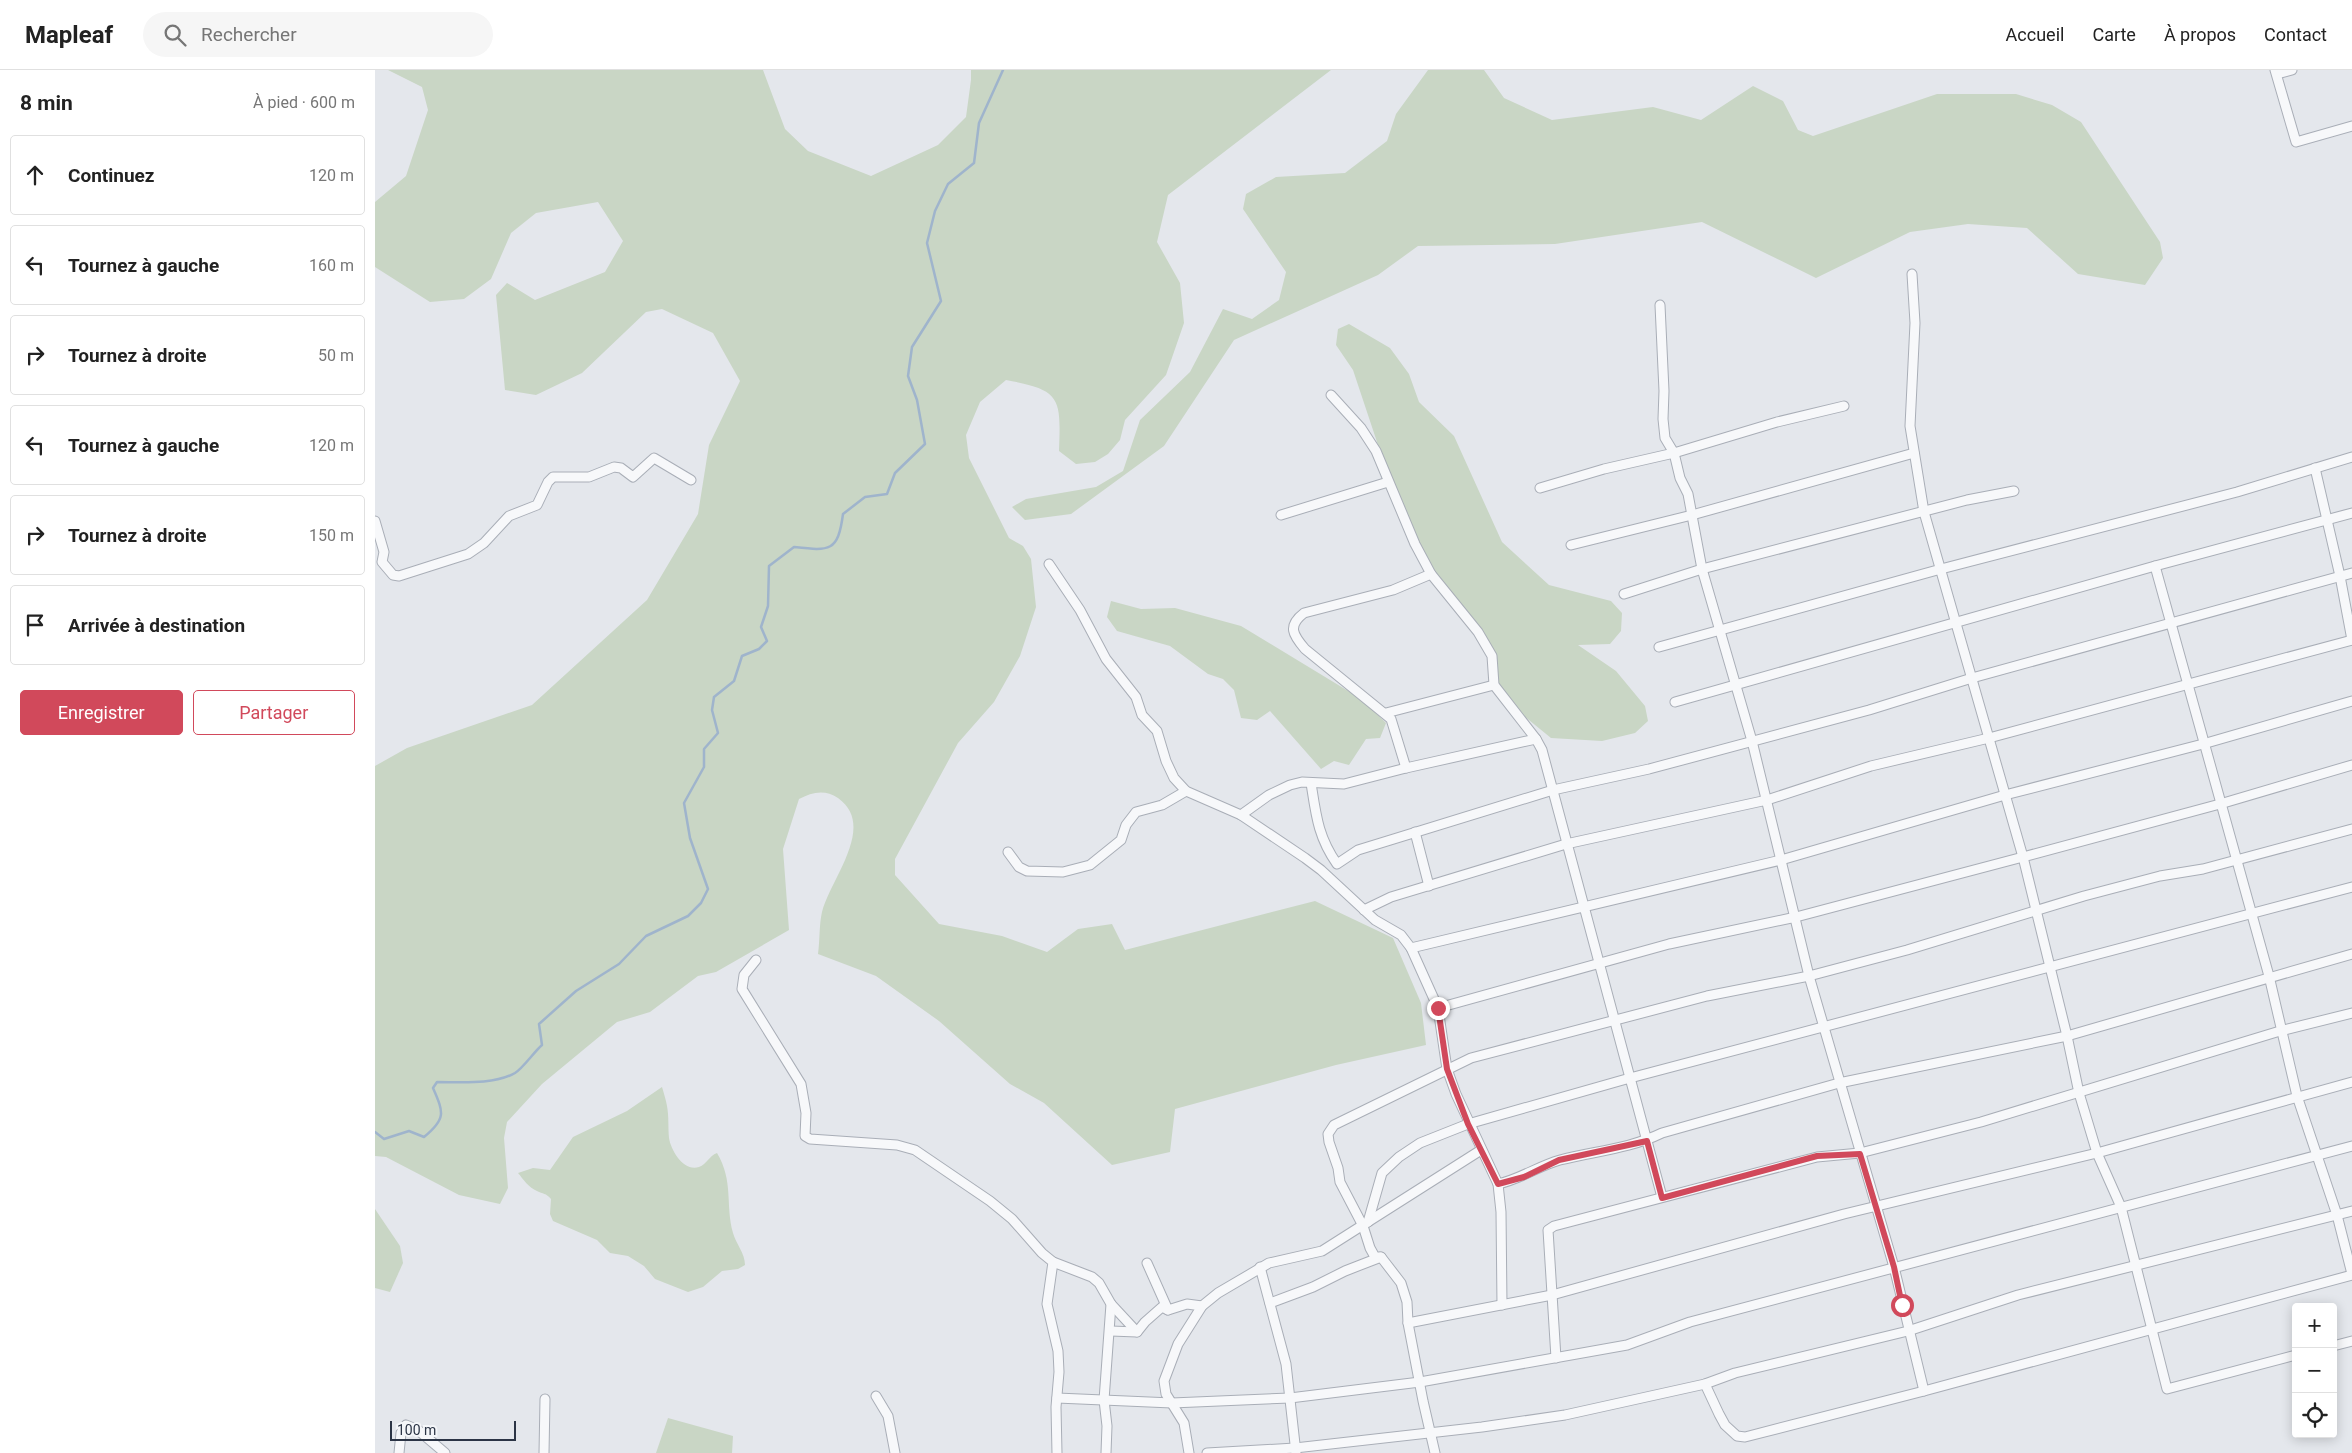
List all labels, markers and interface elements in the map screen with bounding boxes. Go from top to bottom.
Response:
search box [143,12,493,57]
text: Mapleaf [25,21,113,49]
icon: search [161,21,189,49]
text: Rechercher [201,23,297,46]
text: Accueil [2006,24,2064,45]
text: Carte [2092,24,2136,45]
text: À propos [2164,24,2236,45]
text: Contact [2264,24,2327,45]
text: 8 min [20,91,73,115]
text: À pied · 600 m [253,93,355,112]
icon: ahead [21,161,49,189]
text: Continuez [68,164,154,187]
text: 120 m [309,166,354,185]
icon: left [21,251,49,279]
text: Tournez à gauche [68,254,219,277]
text: 160 m [309,256,354,275]
icon: right [21,341,49,369]
text: Tournez à droite [68,344,207,367]
text: 50 m [318,346,354,365]
icon: left [21,431,49,459]
text: Tournez à gauche [68,434,219,457]
text: 120 m [309,436,354,455]
icon: right [21,521,49,549]
text: Tournez à droite [68,524,207,547]
text: 150 m [309,526,354,545]
icon: arrive [21,611,49,639]
text: Arrivée à destination [68,614,245,637]
button: Enregistrer [20,690,183,735]
button: Partager [193,690,355,735]
route end [1427,997,1450,1020]
route start [1891,1294,1914,1317]
map controls [2292,1303,2337,1438]
button: + [2292,1303,2337,1348]
button: − [2292,1348,2337,1393]
button: locate [2292,1393,2337,1438]
scale bar [390,1418,516,1441]
text: 100 m [397,1422,436,1438]

